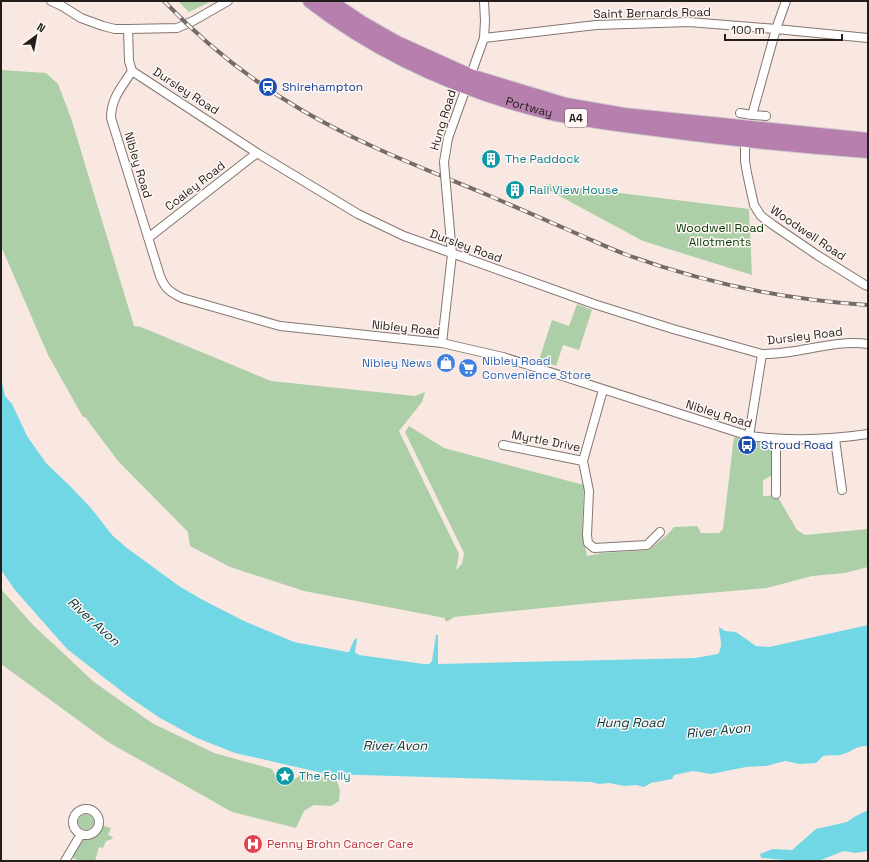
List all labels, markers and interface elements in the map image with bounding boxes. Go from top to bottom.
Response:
street label: Saint Bernards Road [593,4,711,22]
north arrow [16,16,56,56]
scale bar [725,16,842,42]
text: N [34,20,48,35]
text: 100 m [731,22,765,38]
street label: Dursley Road [150,64,222,118]
station icon: Shirehampton [257,76,279,98]
place label: Shirehampton [282,79,363,95]
street label: Hung Road [426,88,460,152]
street label: Portway [504,93,554,121]
road number: A4 [565,109,587,127]
street label: Nibley Road [120,130,156,200]
building icon: The Paddock [480,148,502,170]
place label: The Paddock [505,151,580,167]
street label: Coaley Road [162,158,228,214]
building icon: Rail View House [504,179,526,201]
place label: Rail View House [529,182,618,198]
street label: Woodwell Road [767,202,849,264]
park label: Woodwell Road Allotments [676,220,764,250]
street label: Dursley Road [428,225,504,267]
street label: Nibley Road [371,316,441,340]
street label: Dursley Road [766,323,844,349]
shop icon: Nibley News [435,352,457,374]
place label: Nibley Road Convenience Store [482,353,591,383]
place label: Nibley News [362,355,432,371]
supermarket icon: Nibley Road Convenience Store [457,357,479,379]
street label: Nibley Road [684,396,754,432]
street label: Myrtle Drive [510,427,582,455]
bus stop icon: Stroud Road [736,434,758,456]
place label: Stroud Road [761,437,833,453]
water label: River Avon [64,593,124,650]
water label: Hung Road [596,714,666,731]
water label: River Avon [685,719,752,742]
water label: River Avon [363,737,428,754]
place icon: The Folly [274,765,296,787]
place label: The Folly [299,768,351,784]
hospital icon: Penny Brohn Cancer Care [242,833,264,855]
place label: Penny Brohn Cancer Care [267,836,413,852]

